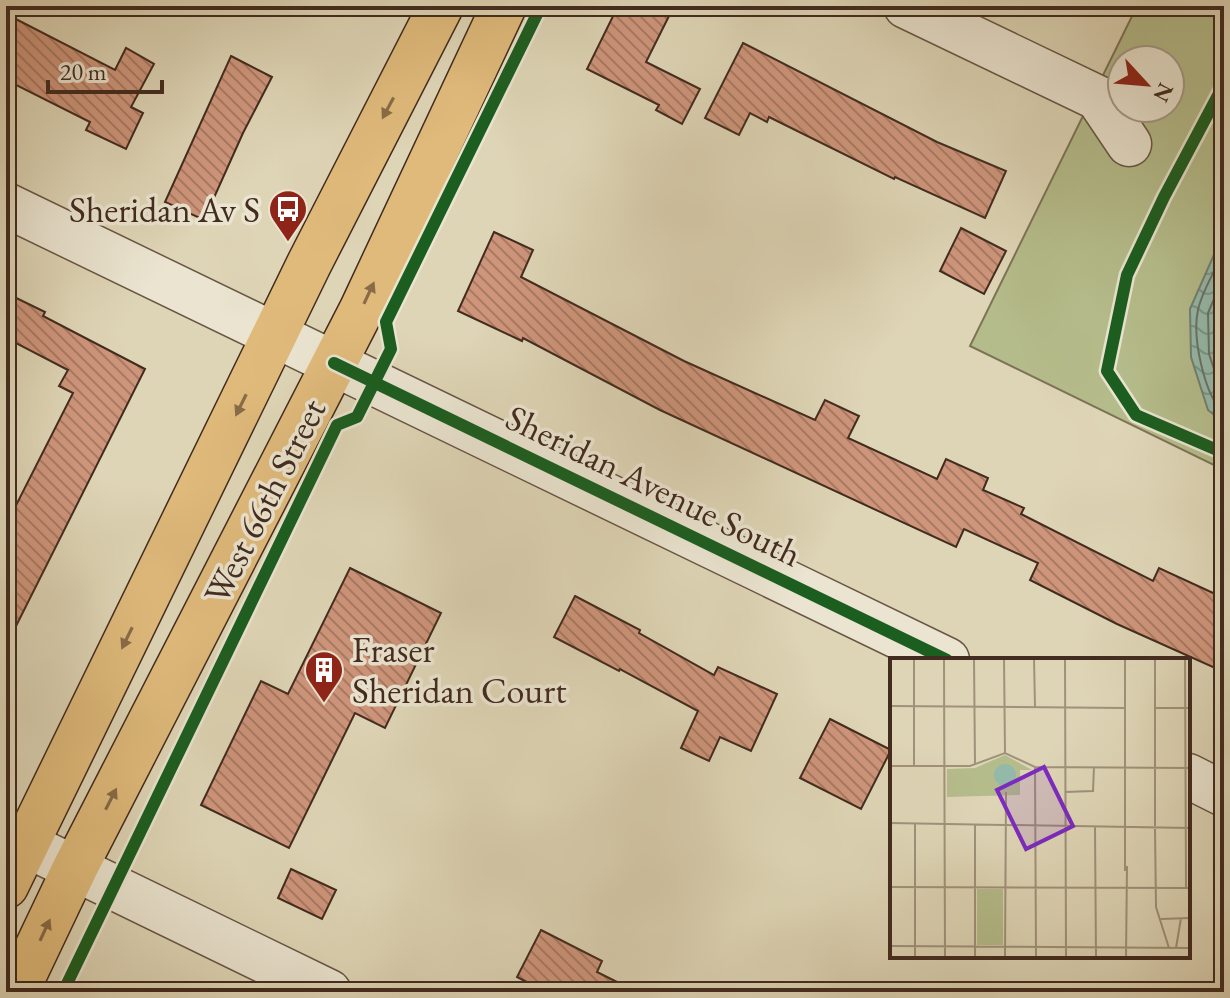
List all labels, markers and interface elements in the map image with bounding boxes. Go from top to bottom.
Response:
scale bar [48,44,162,94]
north arrow [1106,44,1186,124]
text: 20 m [60,56,107,87]
text: N [1147,78,1180,107]
one-way arrow [382,97,395,120]
place label: Sheridan Av S [69,186,260,233]
bus stop icon: Sheridan Av S [267,188,309,243]
one-way arrow [362,282,376,305]
street label: West 66th Street [193,390,337,612]
one-way arrow [234,393,247,416]
street label: Sheridan Avenue South [498,394,809,577]
place label: Fraser Sheridan Court [352,626,567,714]
one-way arrow [120,627,134,650]
building icon: Fraser Sheridan Court [303,649,345,704]
inset map [890,658,1190,958]
one-way arrow [104,788,117,811]
one-way arrow [38,919,52,942]

